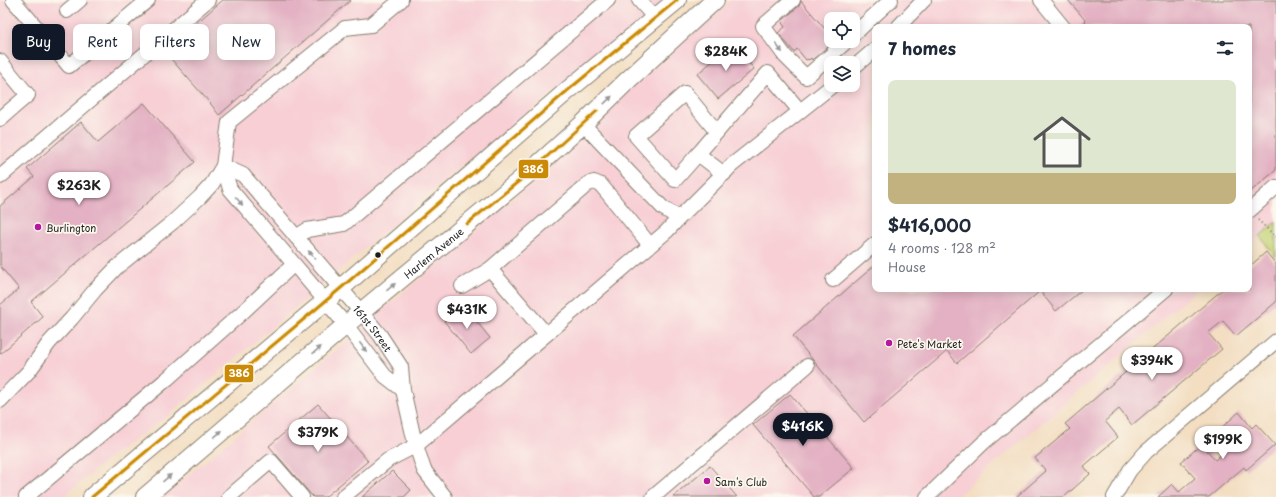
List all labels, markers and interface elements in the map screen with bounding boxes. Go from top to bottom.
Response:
map controls [824,12,860,92]
button: locate [824,12,860,48]
chip: Buy [12,24,65,60]
chip: Rent [73,24,132,60]
chip: Filters [140,24,209,60]
chip: New [217,24,275,60]
text: 7 homes [888,35,956,61]
icon: filters [1214,37,1236,59]
pin: $284K [698,38,754,72]
text: $284K [704,41,748,60]
one-way arrow [775,42,784,53]
button: layers [824,56,860,92]
one-way arrow [603,95,613,105]
icon: home [1026,106,1098,178]
line badge: 386 [518,159,549,179]
text: 386 [522,160,544,177]
pin: $263K [51,172,107,206]
text: $263K [57,175,101,194]
one-way arrow [235,195,244,206]
text: $416,000 [888,212,971,238]
place label: Burlington [46,220,96,235]
marker: Burlington [33,222,43,232]
street label: Harlem Avenue [400,223,466,281]
text: 4 rooms · 128 m² [888,238,996,257]
one-way arrow [307,250,316,261]
unlabelled marker [373,250,383,260]
text: House [888,257,926,276]
one-way arrow [386,282,397,291]
pin: $431K [439,296,495,330]
text: $431K [447,299,487,318]
street label: 161st Street [350,301,396,354]
place label: Pete's Market [897,336,962,351]
marker: Pete's Market [884,338,894,348]
one-way arrow [359,341,368,352]
one-way arrow [312,345,322,354]
pin: $394K [1124,347,1180,381]
text: $394K [1131,350,1173,369]
line badge: 386 [224,364,254,383]
text: 386 [228,364,250,381]
pin: $416K [775,413,831,447]
text: $416K [782,416,824,435]
pin: $379K [290,419,346,453]
text: $379K [297,422,339,441]
pin: $199K [1195,426,1251,460]
text: $199K [1203,429,1243,448]
one-way arrow [213,430,223,439]
one-way arrow [161,474,172,483]
place label: Sam's Club [715,474,767,489]
marker: Sam's Club [702,476,712,486]

